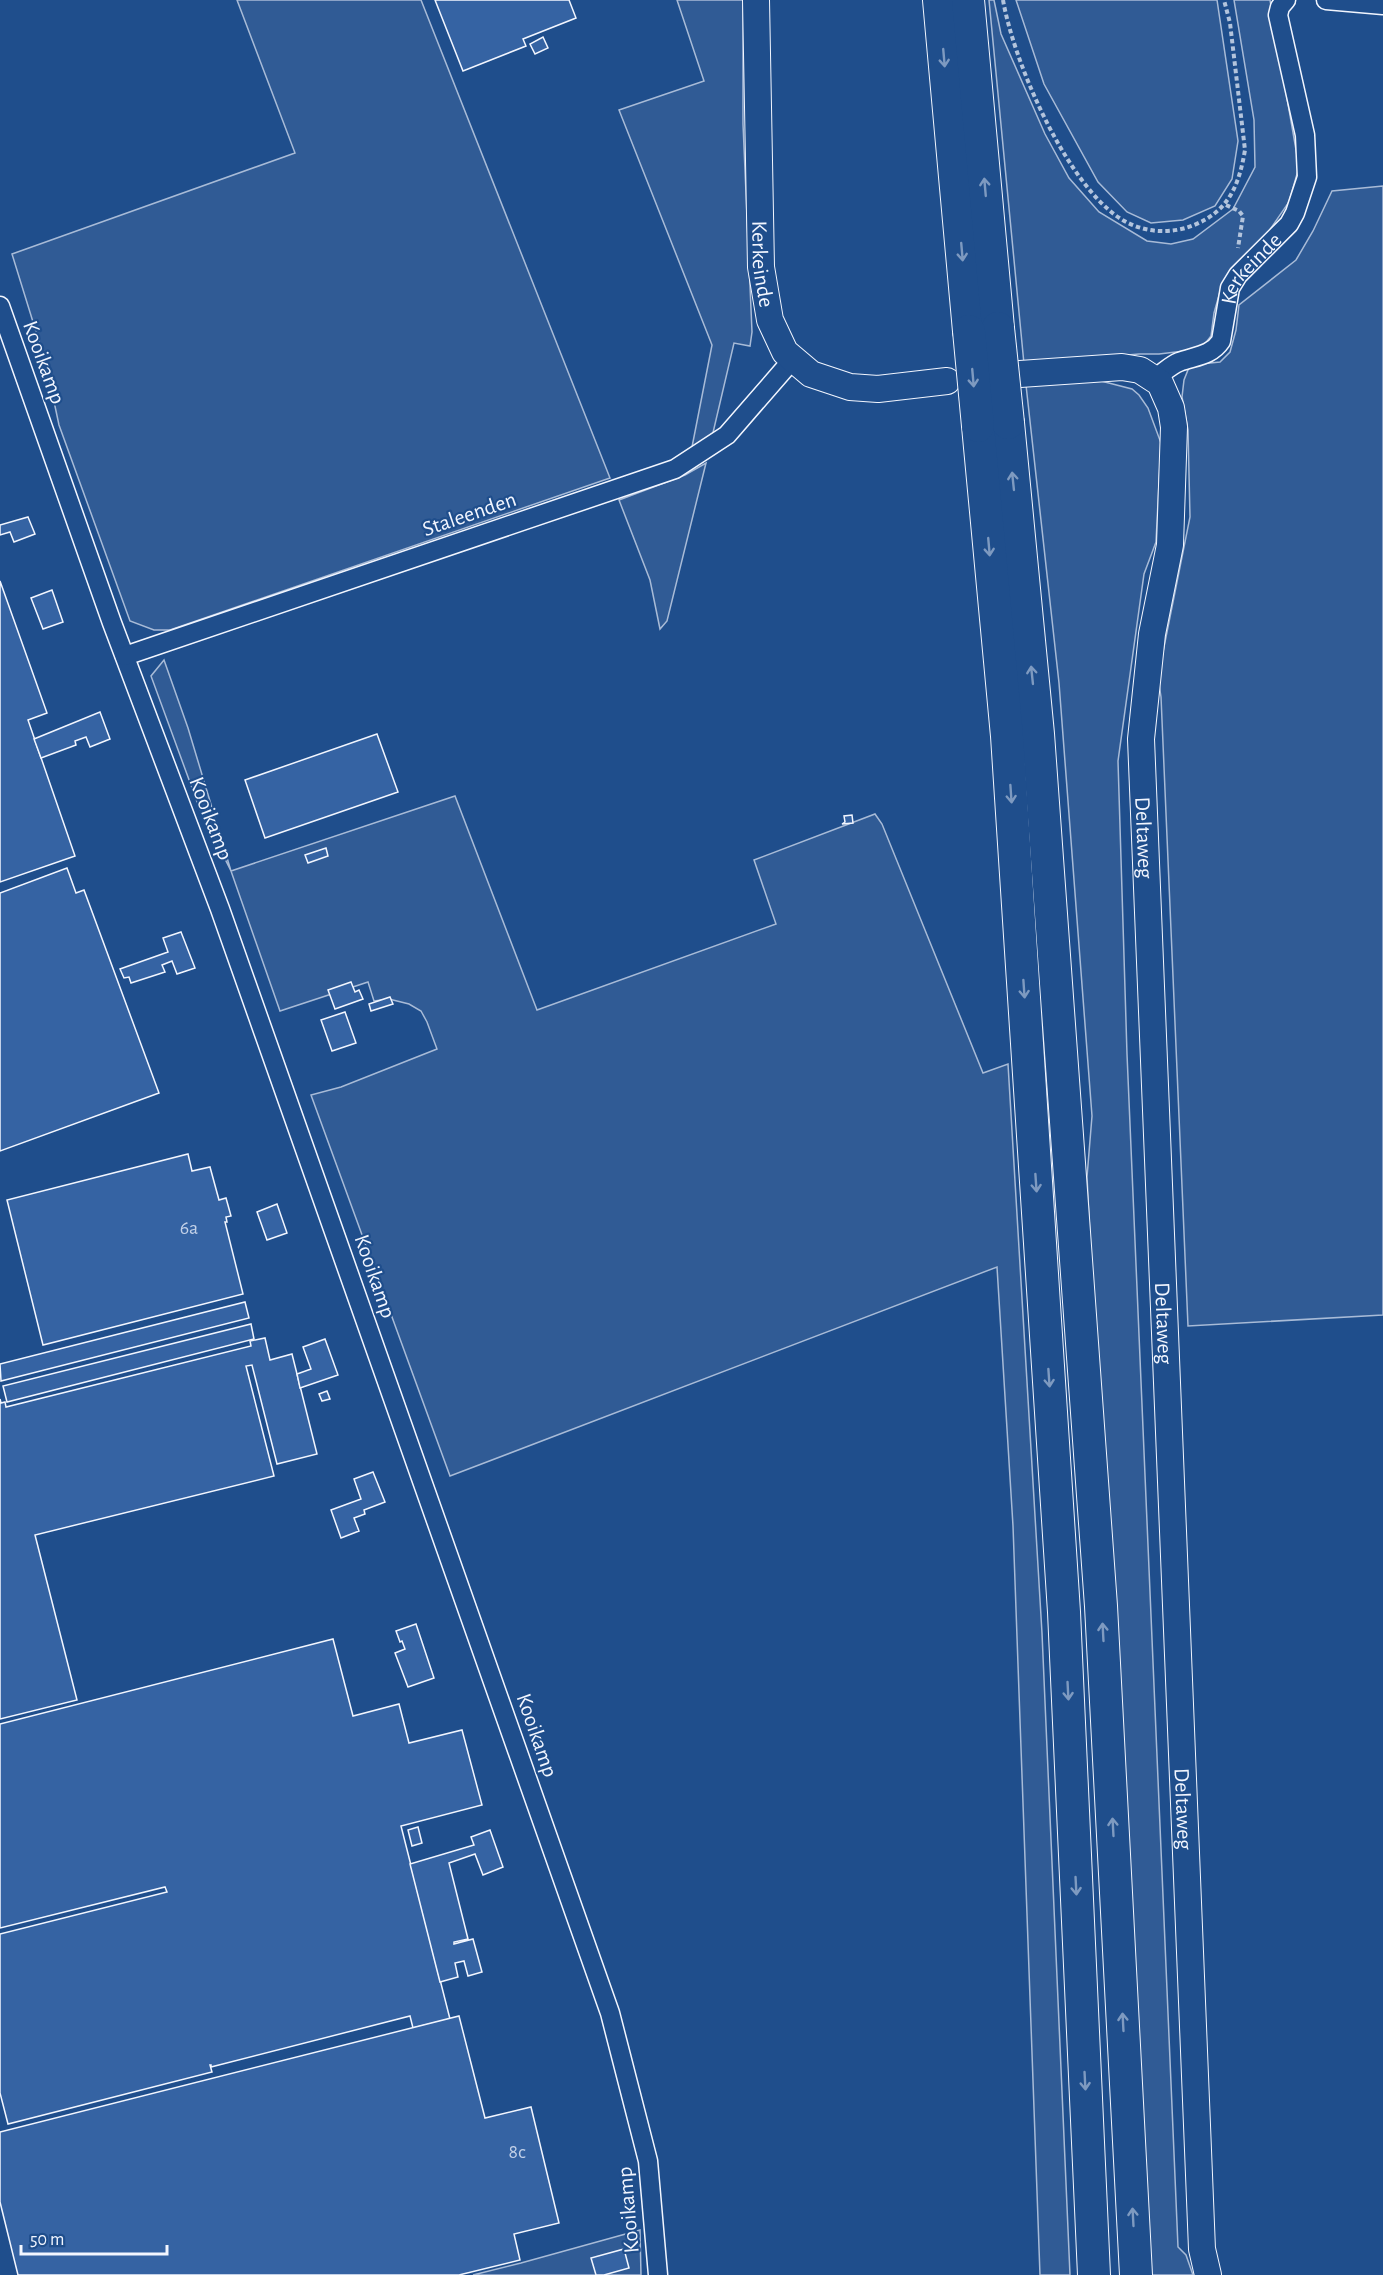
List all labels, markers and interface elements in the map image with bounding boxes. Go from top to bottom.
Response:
one-way arrow [939,48,950,68]
one-way arrow [979,177,990,197]
street label: Kerkeinde [748,220,778,309]
street label: Kerkeinde [1217,229,1286,306]
one-way arrow [957,242,968,262]
street label: Kooikamp [19,318,69,407]
one-way arrow [968,368,979,388]
one-way arrow [1007,472,1018,492]
street label: Staleenden [420,488,519,540]
one-way arrow [984,536,995,556]
one-way arrow [1026,666,1037,686]
street label: Kooikamp [185,774,237,863]
one-way arrow [1006,784,1017,803]
street label: Deltaweg [1131,796,1157,879]
one-way arrow [1018,978,1029,998]
one-way arrow [1031,1173,1042,1193]
house number: 6a [180,1218,198,1238]
street label: Kooikamp [351,1232,400,1321]
street label: Deltaweg [1151,1282,1176,1365]
one-way arrow [1044,1367,1055,1387]
one-way arrow [1097,1623,1108,1643]
one-way arrow [1062,1681,1073,1701]
street label: Kooikamp [513,1691,562,1780]
street label: Deltaweg [1171,1767,1196,1850]
one-way arrow [1107,1818,1118,1838]
one-way arrow [1071,1875,1082,1895]
one-way arrow [1117,2012,1128,2032]
one-way arrow [1079,2070,1091,2090]
house number: 8c [508,2142,526,2162]
street label: Kooikamp [613,2166,643,2254]
one-way arrow [1127,2207,1138,2227]
scale bar [21,2218,166,2256]
text: 50 m [30,2231,64,2249]

